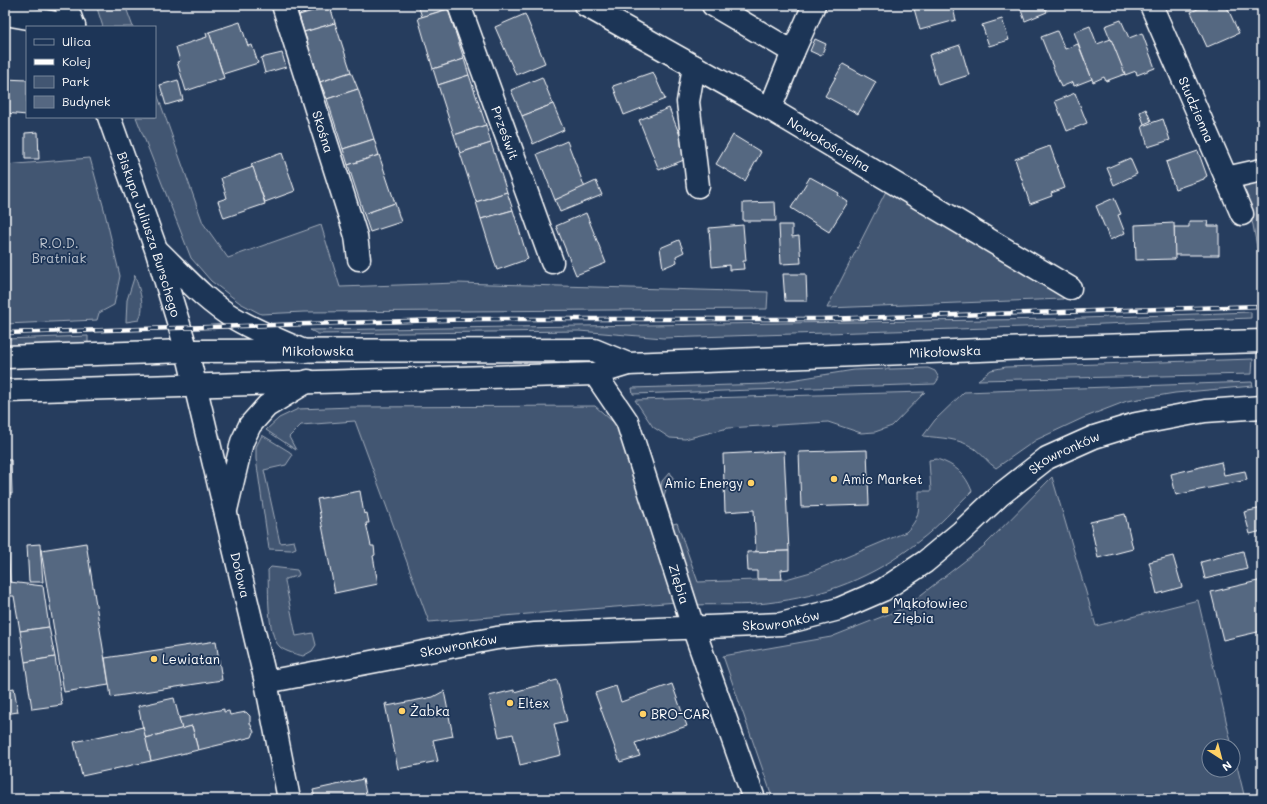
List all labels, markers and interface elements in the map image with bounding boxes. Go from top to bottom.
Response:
legend [26,26,156,118]
text: Ulica [62,33,91,49]
text: Kolej [62,53,91,69]
text: Park [62,73,89,89]
street label: Studzienna [1175,74,1219,145]
text: Budynek [62,93,110,109]
street label: Prześwit [488,104,523,162]
street label: Skośna [309,108,338,155]
street label: Nowokościelna [784,112,874,175]
street label: Biskupa Juliusza Burschego [114,149,185,319]
park label: R.O.D. Bratniak [32,234,86,266]
street label: Mikołowska [909,341,981,361]
street label: Mikołowska [282,342,354,359]
street label: Skowronków [1025,427,1101,478]
place label: Amic Market [842,470,923,487]
place label: Amic Energy [664,474,743,491]
marker: Amic Market [829,474,839,484]
marker: Amic Energy [746,478,756,488]
street label: Dołowa [227,550,255,600]
street label: Ziębia [665,562,694,606]
place label: Mąkołowiec Ziębia [893,594,968,626]
street label: Skowronków [742,605,821,634]
marker: Mąkołowiec Ziębia [880,605,890,615]
street label: Skowronków [418,629,498,661]
place label: Lewiatan [162,650,220,667]
marker: Lewiatan [149,654,159,664]
place label: Eltex [518,694,549,711]
marker: Eltex [505,698,515,708]
place label: Żabka [410,702,450,719]
place label: BRO-CAR [651,705,710,722]
marker: Żabka [397,706,407,716]
marker: BRO-CAR [638,709,648,719]
north arrow [1201,738,1241,778]
text: N [1219,758,1235,775]

